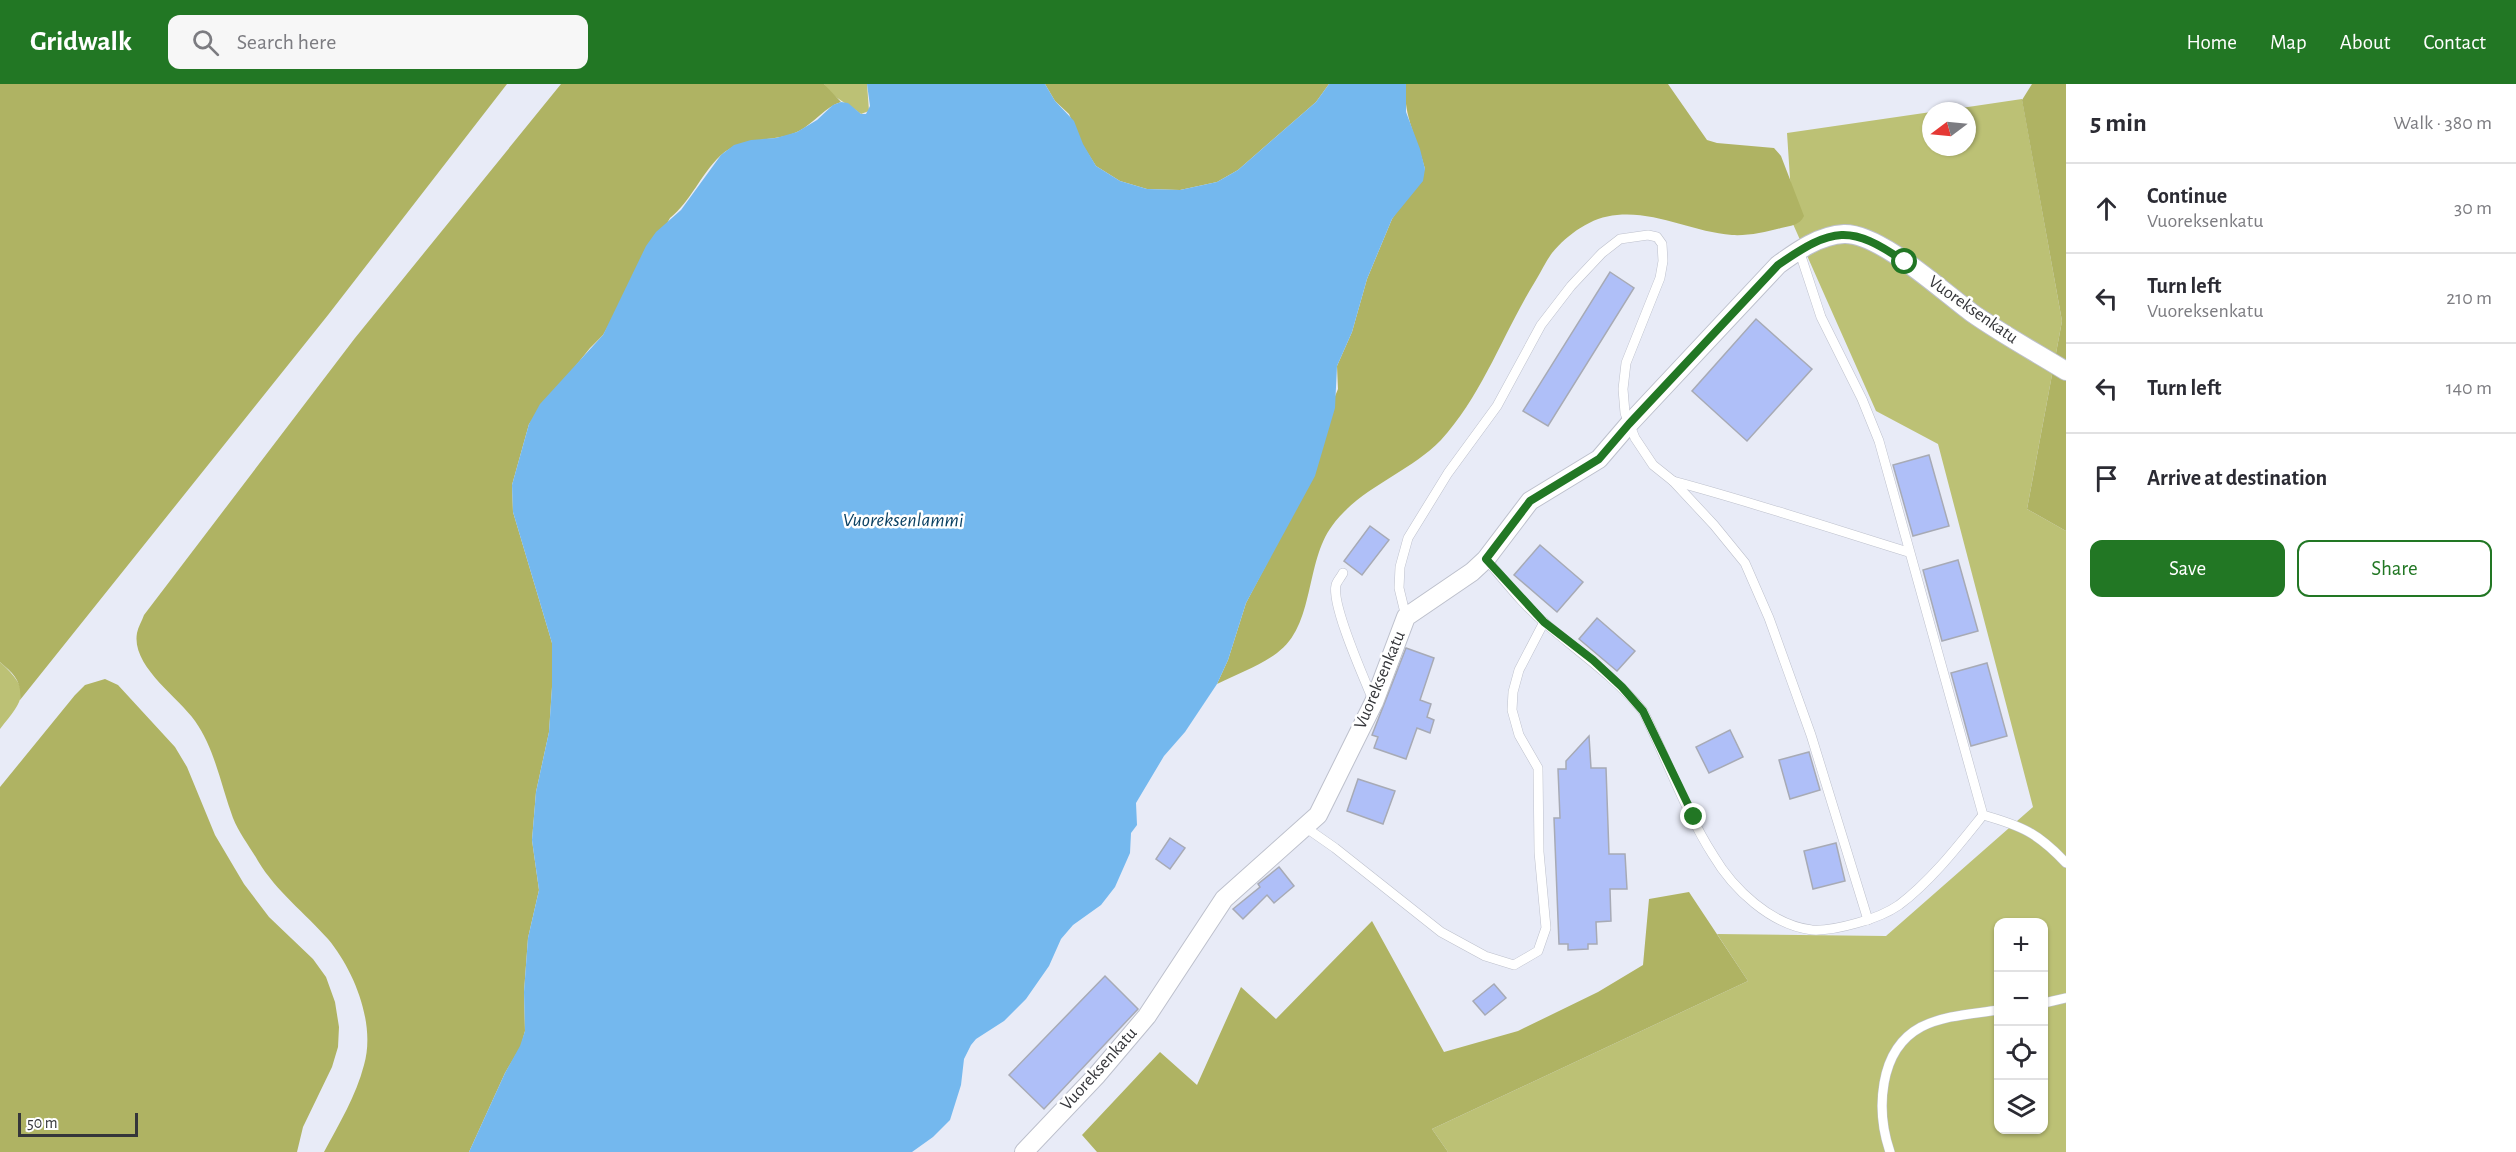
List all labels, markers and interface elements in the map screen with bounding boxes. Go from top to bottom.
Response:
search box [168,15,588,69]
icon: search [189,26,222,59]
text: Gridwalk [30,28,132,56]
text: Search here [237,31,336,53]
text: Home [2186,32,2237,53]
text: Map [2270,32,2307,53]
text: About [2340,32,2390,53]
text: Contact [2423,32,2486,53]
north arrow [1922,102,1976,156]
text: 5 min [2090,110,2147,136]
text: Walk · 380 m [2393,113,2492,133]
text: Continue [2147,185,2227,207]
icon: ahead [2090,192,2123,225]
text: 30 m [2454,198,2492,218]
text: Vuoreksenkatu [2147,211,2263,231]
route start [1891,248,1917,274]
street label: Vuoreksenkatu [1925,273,2021,347]
text: Turn left [2147,275,2221,297]
icon: left [2090,282,2123,315]
text: 210 m [2446,288,2492,308]
text: Vuoreksenkatu [2147,301,2263,321]
icon: left [2090,372,2123,405]
text: Turn left [2147,377,2221,399]
text: 140 m [2446,378,2492,398]
icon: arrive [2090,462,2123,495]
text: Arrive at destination [2147,467,2327,489]
water label: Vuoreksenlammi [843,510,963,530]
button: Save [2090,540,2285,597]
button: Share [2297,540,2492,597]
street label: Vuoreksenkatu [1351,628,1409,732]
route end [1680,803,1706,829]
map controls [1994,918,2048,1134]
button: + [1994,918,2048,972]
button: − [1994,972,2048,1026]
street label: Vuoreksenkatu [1057,1024,1141,1114]
button: locate [1994,1026,2048,1080]
button: layers [1994,1080,2048,1134]
scale bar [18,1110,138,1138]
text: 50 m [27,1115,58,1131]

